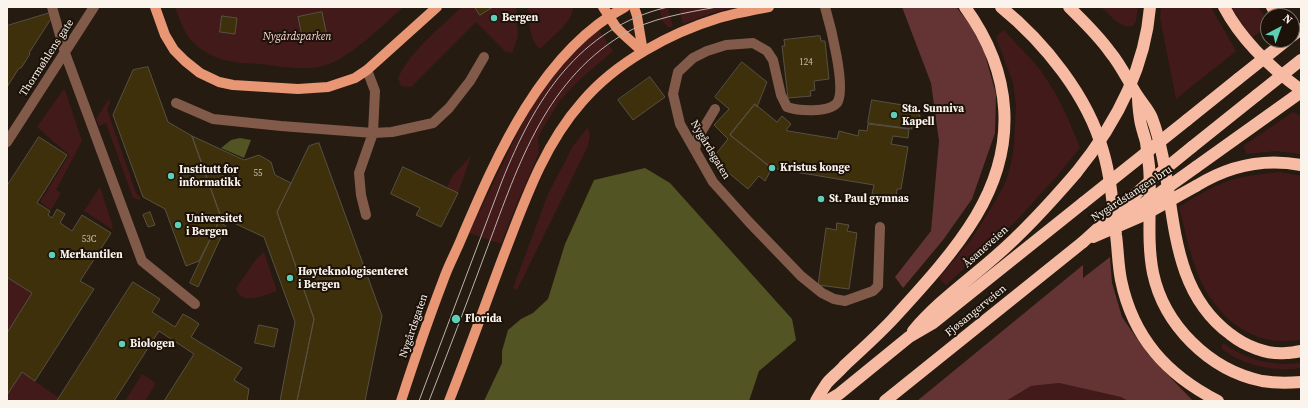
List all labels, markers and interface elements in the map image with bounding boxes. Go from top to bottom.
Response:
north arrow [1260,8,1300,48]
place label: Bergen [502,11,538,25]
text: N [1280,11,1295,28]
marker: Bergen [489,13,499,23]
street label: Thormøhlens gate [17,17,77,99]
park label: Nygårdsparken [263,30,331,44]
house number: 124 [799,58,813,68]
place label: Sta. Sunniva Kapell [902,102,964,128]
marker: Sta. Sunniva Kapell [889,110,899,120]
street label: Nygårdsgaten [687,118,733,182]
place label: Kristus konge [780,161,850,175]
place label: Institutt for informatikk [179,163,241,189]
marker: Kristus konge [767,163,777,173]
street label: Nygårdstangen bru [1089,163,1175,225]
house number: 55 [254,169,262,179]
marker: Institutt for informatikk [166,171,176,181]
place label: St. Paul gymnas [829,192,909,206]
marker: St. Paul gymnas [816,194,826,204]
place label: Universitet i Bergen [186,212,242,238]
marker: Universitet i Bergen [173,220,183,230]
street label: Åsaneveien [961,223,1011,271]
house number: 53C [82,235,96,245]
place label: Merkantilen [60,248,123,262]
marker: Merkantilen [47,250,57,260]
place label: Høyteknologisenteret i Bergen [298,265,408,291]
marker: Høyteknologisenteret i Bergen [285,273,295,283]
street label: Fjøsangerveien [943,282,1009,340]
street label: Nygårdsgaten [397,292,431,360]
place label: Florida [465,312,502,326]
marker: Florida [450,313,462,325]
place label: Biologen [130,337,175,351]
marker: Biologen [117,339,127,349]

